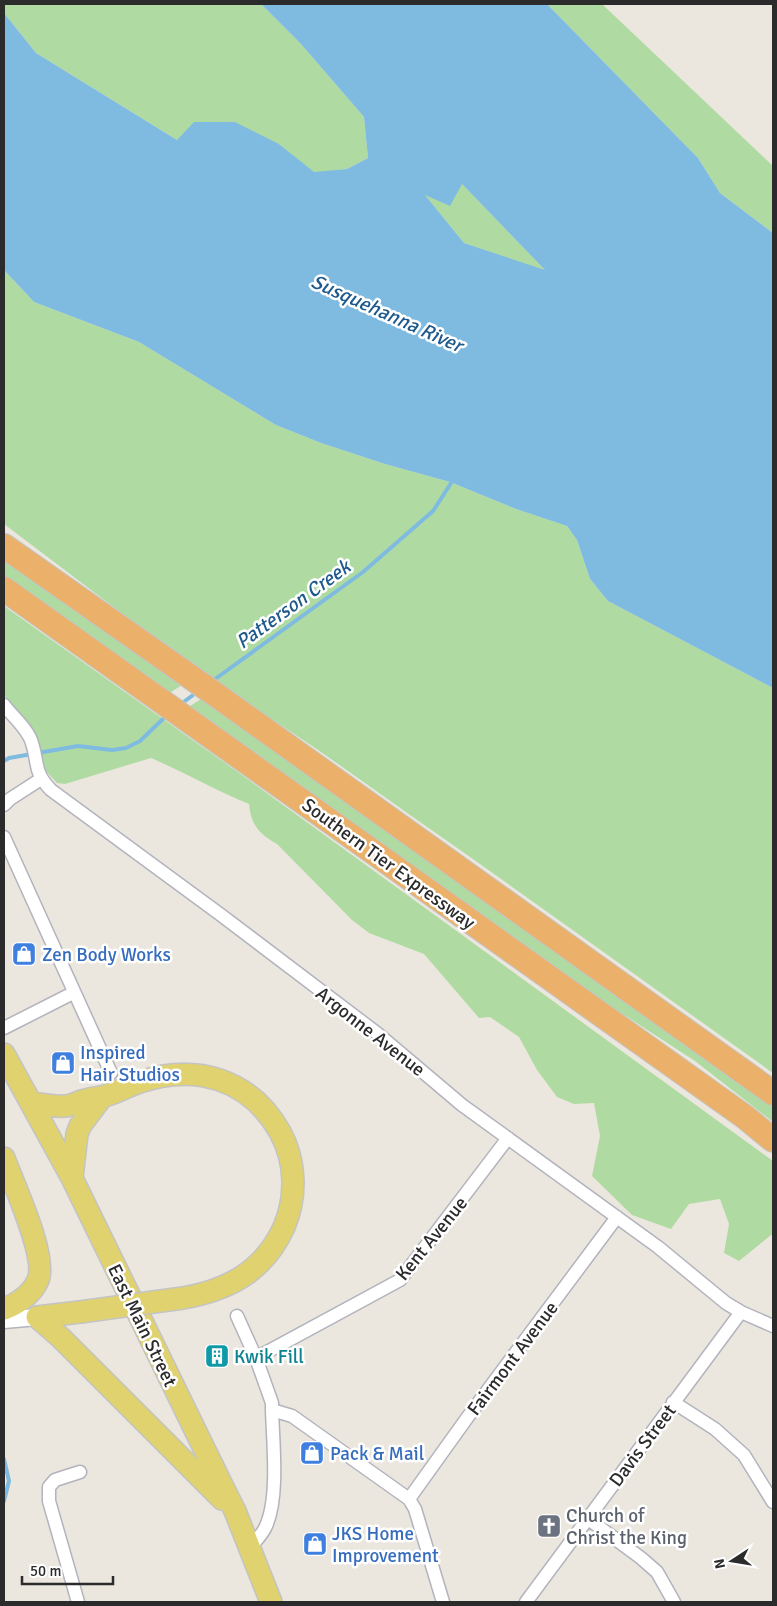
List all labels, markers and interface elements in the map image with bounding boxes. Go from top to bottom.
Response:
water label: Susquehanna River [307,269,469,359]
water label: Patterson Creek [231,553,357,654]
street label: Southern Tier Expressway [297,793,480,935]
shop icon: Zen Body Works [11,941,37,967]
place label: Zen Body Works [42,943,171,967]
street label: Argonne Avenue [311,982,430,1082]
place label: Inspired Hair Studios [80,1041,180,1087]
shop icon: Inspired Hair Studios [50,1050,76,1076]
street label: Kent Avenue [391,1192,473,1285]
street label: East Main Street [102,1260,182,1391]
street label: Fairmont Avenue [462,1297,564,1420]
building icon: Kwik Fill [204,1343,230,1369]
place label: Kwik Fill [234,1345,304,1369]
street label: Davis Street [604,1399,682,1492]
shop icon: Pack & Mail [299,1440,325,1466]
place label: Pack & Mail [330,1442,424,1466]
place label: Church of Christ the King [566,1504,687,1550]
church icon: Church of Christ the King [536,1513,562,1539]
place label: JKS Home Improvement [332,1522,439,1568]
shop icon: JKS Home Improvement [302,1531,328,1557]
north arrow [707,1536,757,1586]
scale bar [22,1554,114,1586]
text: N [710,1557,729,1570]
text: 50 m [30,1562,61,1580]

